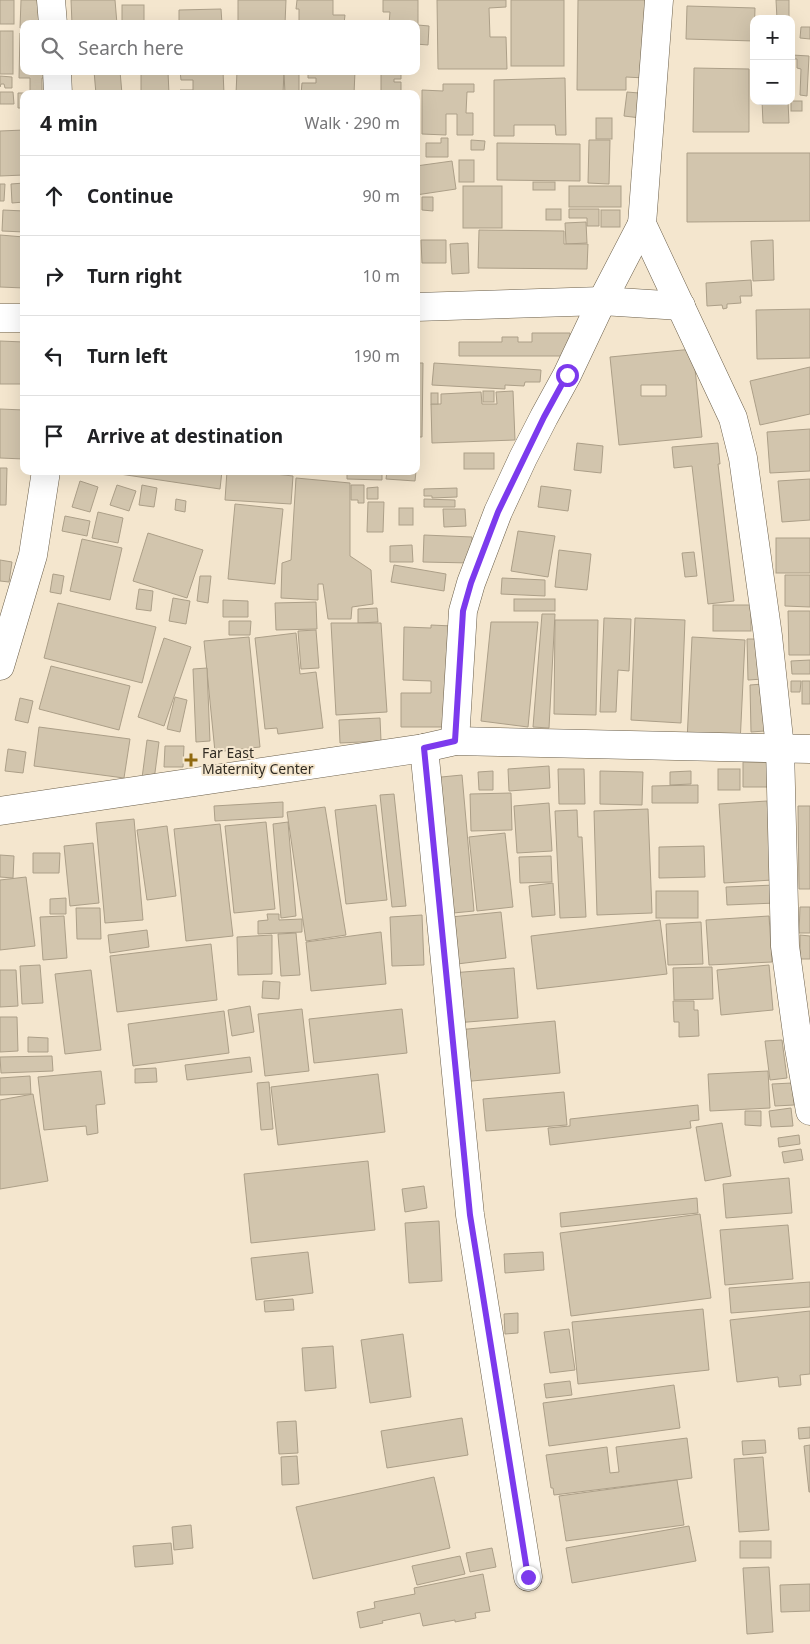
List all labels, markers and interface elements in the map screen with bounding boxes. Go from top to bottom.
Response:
map controls [750,15,795,105]
button: + [750,15,795,60]
search box [20,20,420,75]
icon: search [38,34,66,62]
text: Search here [78,35,184,61]
button: − [750,60,795,105]
text: 4 min [40,109,98,137]
text: Walk · 290 m [305,112,400,134]
icon: ahead [40,182,68,210]
text: Continue [87,183,173,209]
text: 90 m [363,185,400,207]
icon: right [40,262,68,290]
text: Turn right [87,263,182,289]
text: 10 m [363,265,400,287]
icon: left [40,342,68,370]
text: Turn left [87,343,168,369]
text: 190 m [353,345,400,367]
route start [556,364,579,387]
icon: arrive [40,422,68,450]
text: Arrive at destination [87,423,283,449]
place label: Far East Maternity Center [202,743,314,778]
marker: Far East Maternity Center [184,753,198,767]
route end [517,1566,540,1589]

